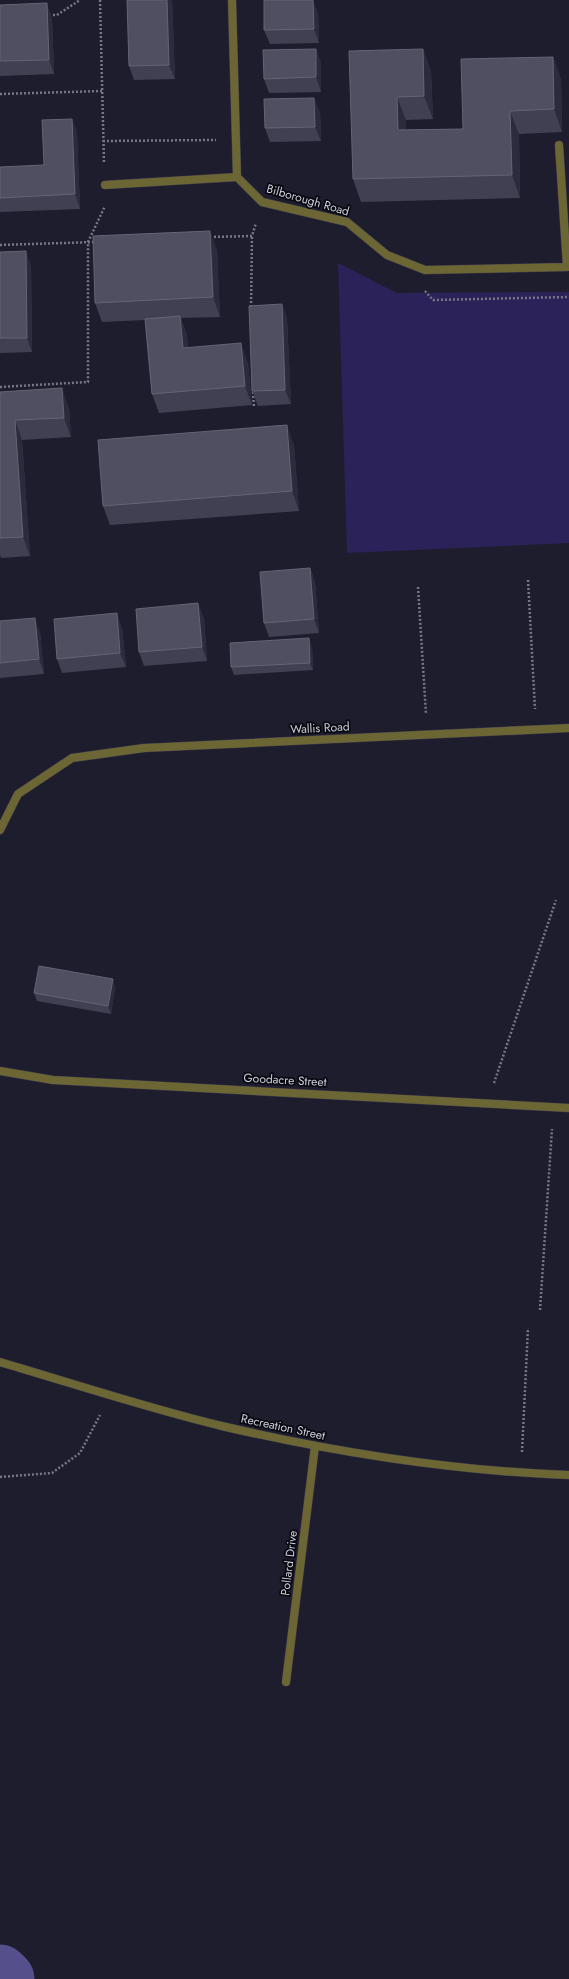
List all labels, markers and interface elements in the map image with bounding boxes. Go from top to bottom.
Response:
street label: Bilborough Road [264,180,352,220]
street label: Wallis Road [290,717,350,739]
street label: Goodacre Street [243,1069,327,1091]
street label: Recreation Street [239,1409,327,1445]
street label: Pollard Drive [276,1529,302,1597]

